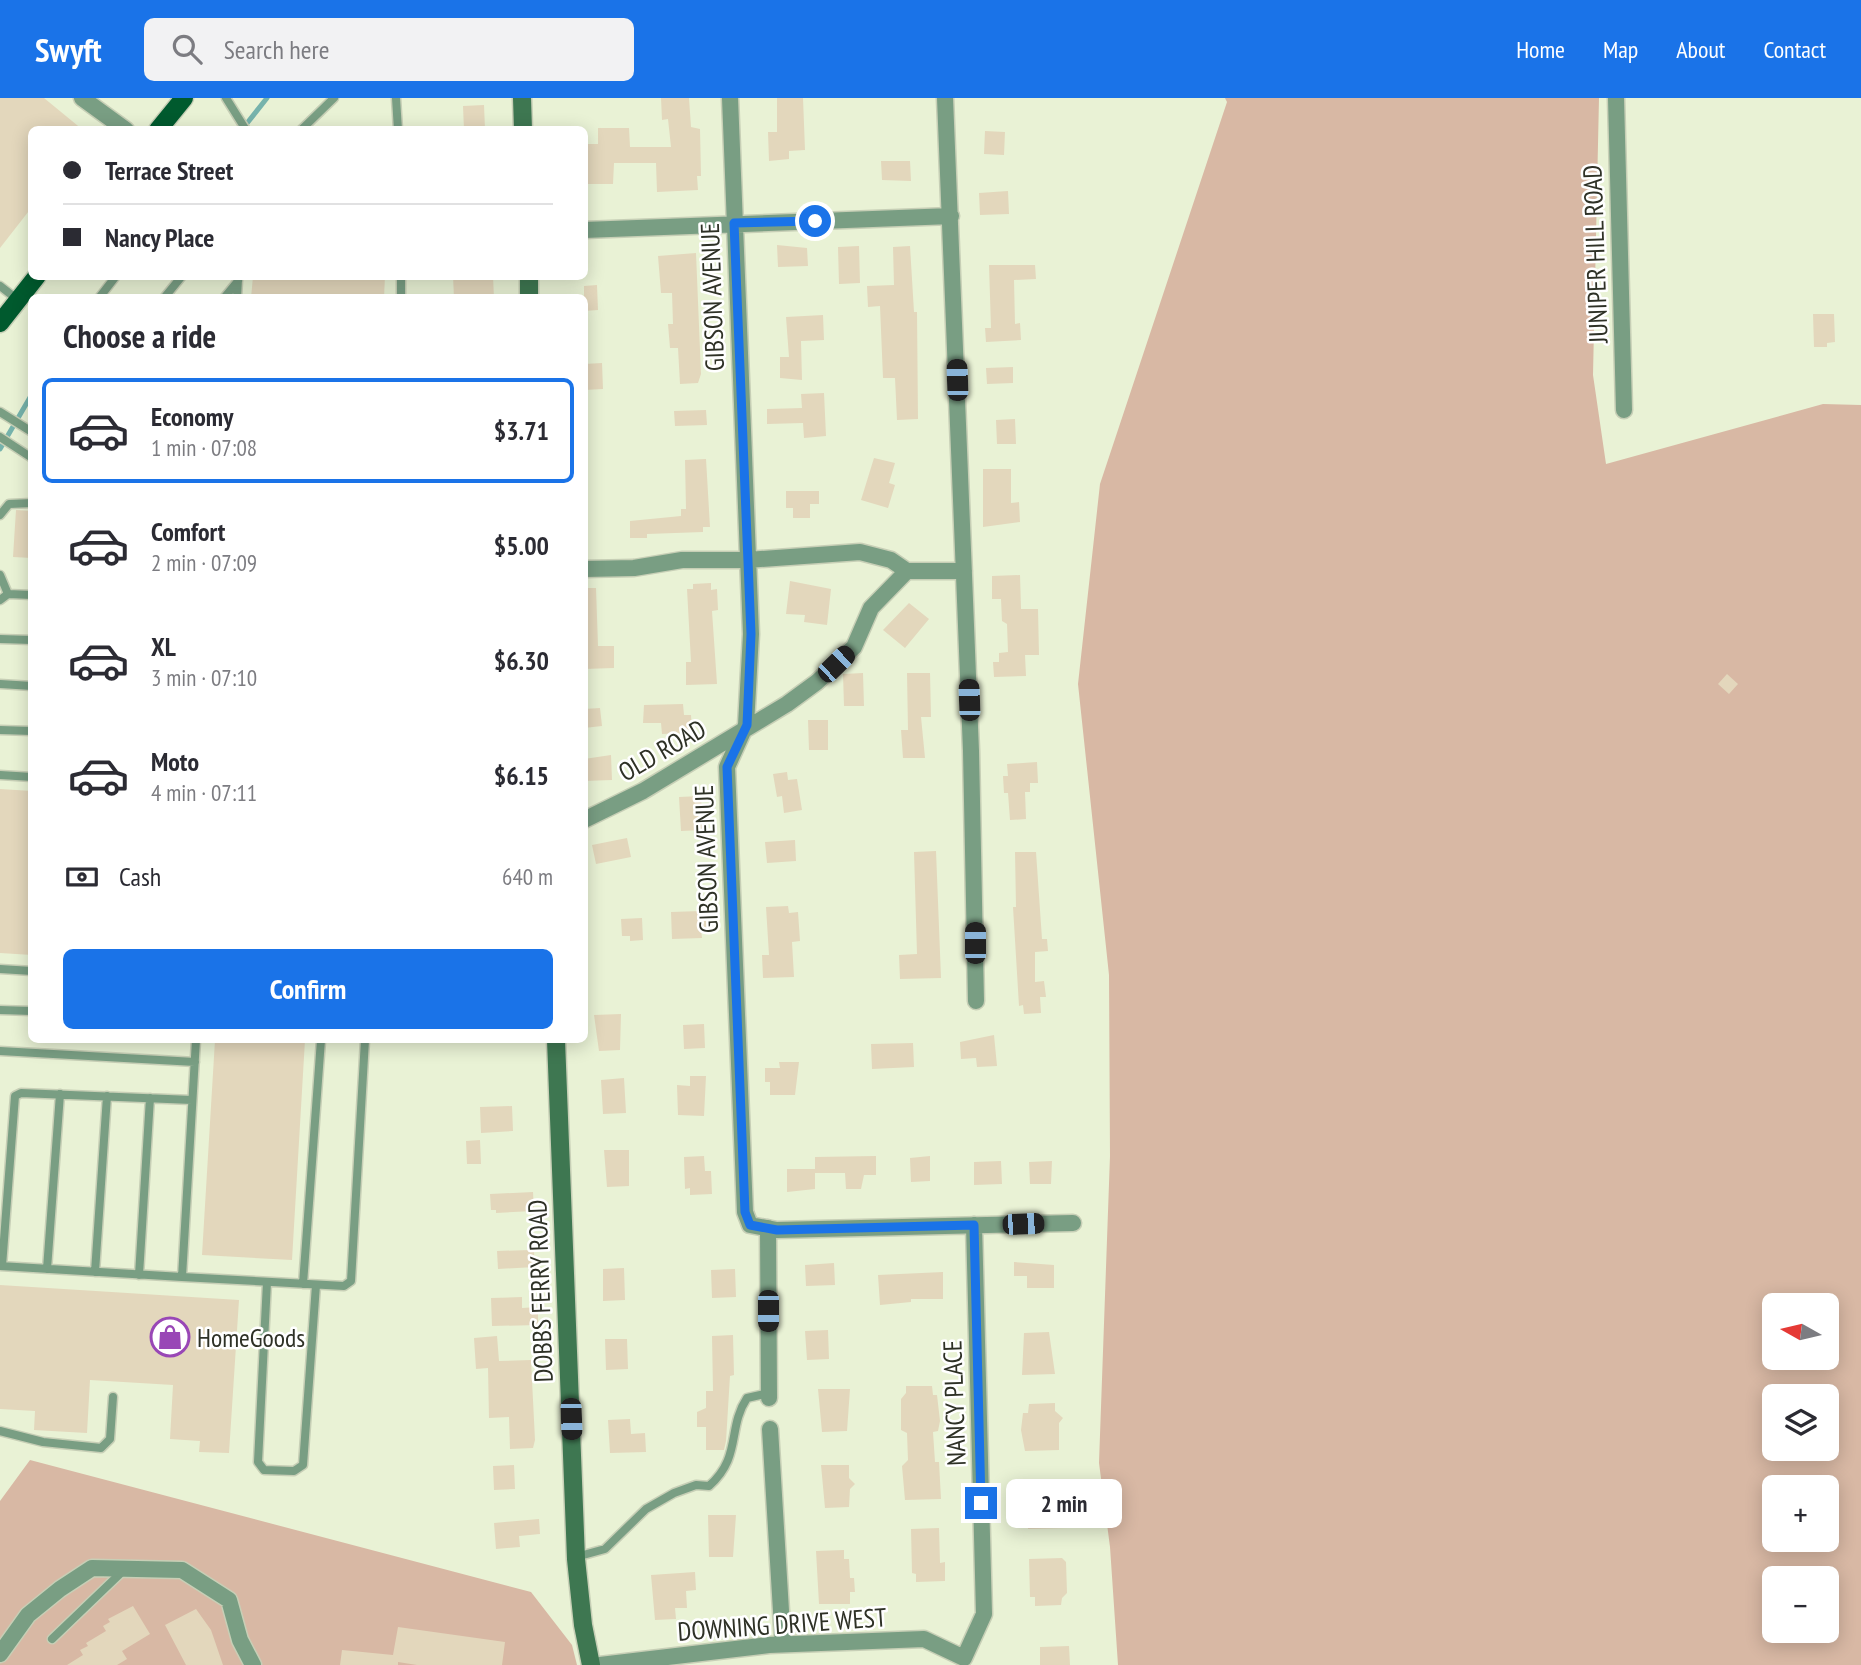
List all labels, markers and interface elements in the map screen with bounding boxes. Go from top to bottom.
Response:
search box [144,18,634,81]
text: Swyft [35,28,102,71]
icon: search [168,30,206,68]
text: Search here [224,33,329,66]
text: Home [1516,34,1565,65]
text: Map [1603,34,1638,65]
text: About [1676,34,1725,65]
text: Contact [1763,34,1826,65]
text: Terrace Street [105,154,233,187]
street label: JUNIPER HILL ROAD [1575,164,1615,345]
route start [799,205,831,237]
text: Nancy Place [105,221,214,254]
street label: GIBSON AVENUE [693,222,731,372]
text: Choose a ride [63,315,216,357]
car [946,359,969,401]
icon: car [67,399,130,462]
text: Economy [151,400,233,433]
text: $3.71 [494,414,549,447]
text: 1 min · 07:08 [151,433,257,462]
icon: car [67,514,130,577]
text: Comfort [151,515,225,548]
text: $5.00 [494,529,549,562]
text: 2 min · 07:09 [151,548,257,577]
icon: car [67,629,130,692]
text: XL [151,630,176,663]
car [814,642,859,686]
text: $6.30 [494,644,549,677]
text: 3 min · 07:10 [151,663,257,692]
car [958,679,981,721]
street label: OLD ROAD [612,712,712,788]
icon: car [67,744,130,807]
text: Moto [151,745,199,778]
text: $6.15 [494,759,549,792]
text: 4 min · 07:11 [151,778,257,807]
street label: GIBSON AVENUE [687,784,725,934]
icon: cash [63,858,101,896]
text: Cash [119,860,161,893]
text: 640 m [502,862,553,891]
car [965,922,986,964]
button: Confirm [63,949,553,1029]
street label: DOBBS FERRY ROAD [520,1199,560,1383]
car [1002,1213,1045,1235]
car [758,1290,779,1332]
north arrow [1762,1293,1839,1370]
map controls [1762,1293,1839,1643]
shop icon: HomeGoods [149,1316,191,1358]
place label: HomeGoods [197,1321,305,1354]
street label: NANCY PLACE [935,1340,973,1466]
button: layers [1762,1384,1839,1461]
car [560,1398,583,1440]
button: + [1762,1475,1839,1552]
callout: 2 min [1006,1478,1121,1528]
route end [965,1487,997,1519]
text: 2 min [1041,1489,1087,1518]
button: − [1762,1566,1839,1643]
street label: DOWNING DRIVE WEST [677,1600,888,1648]

